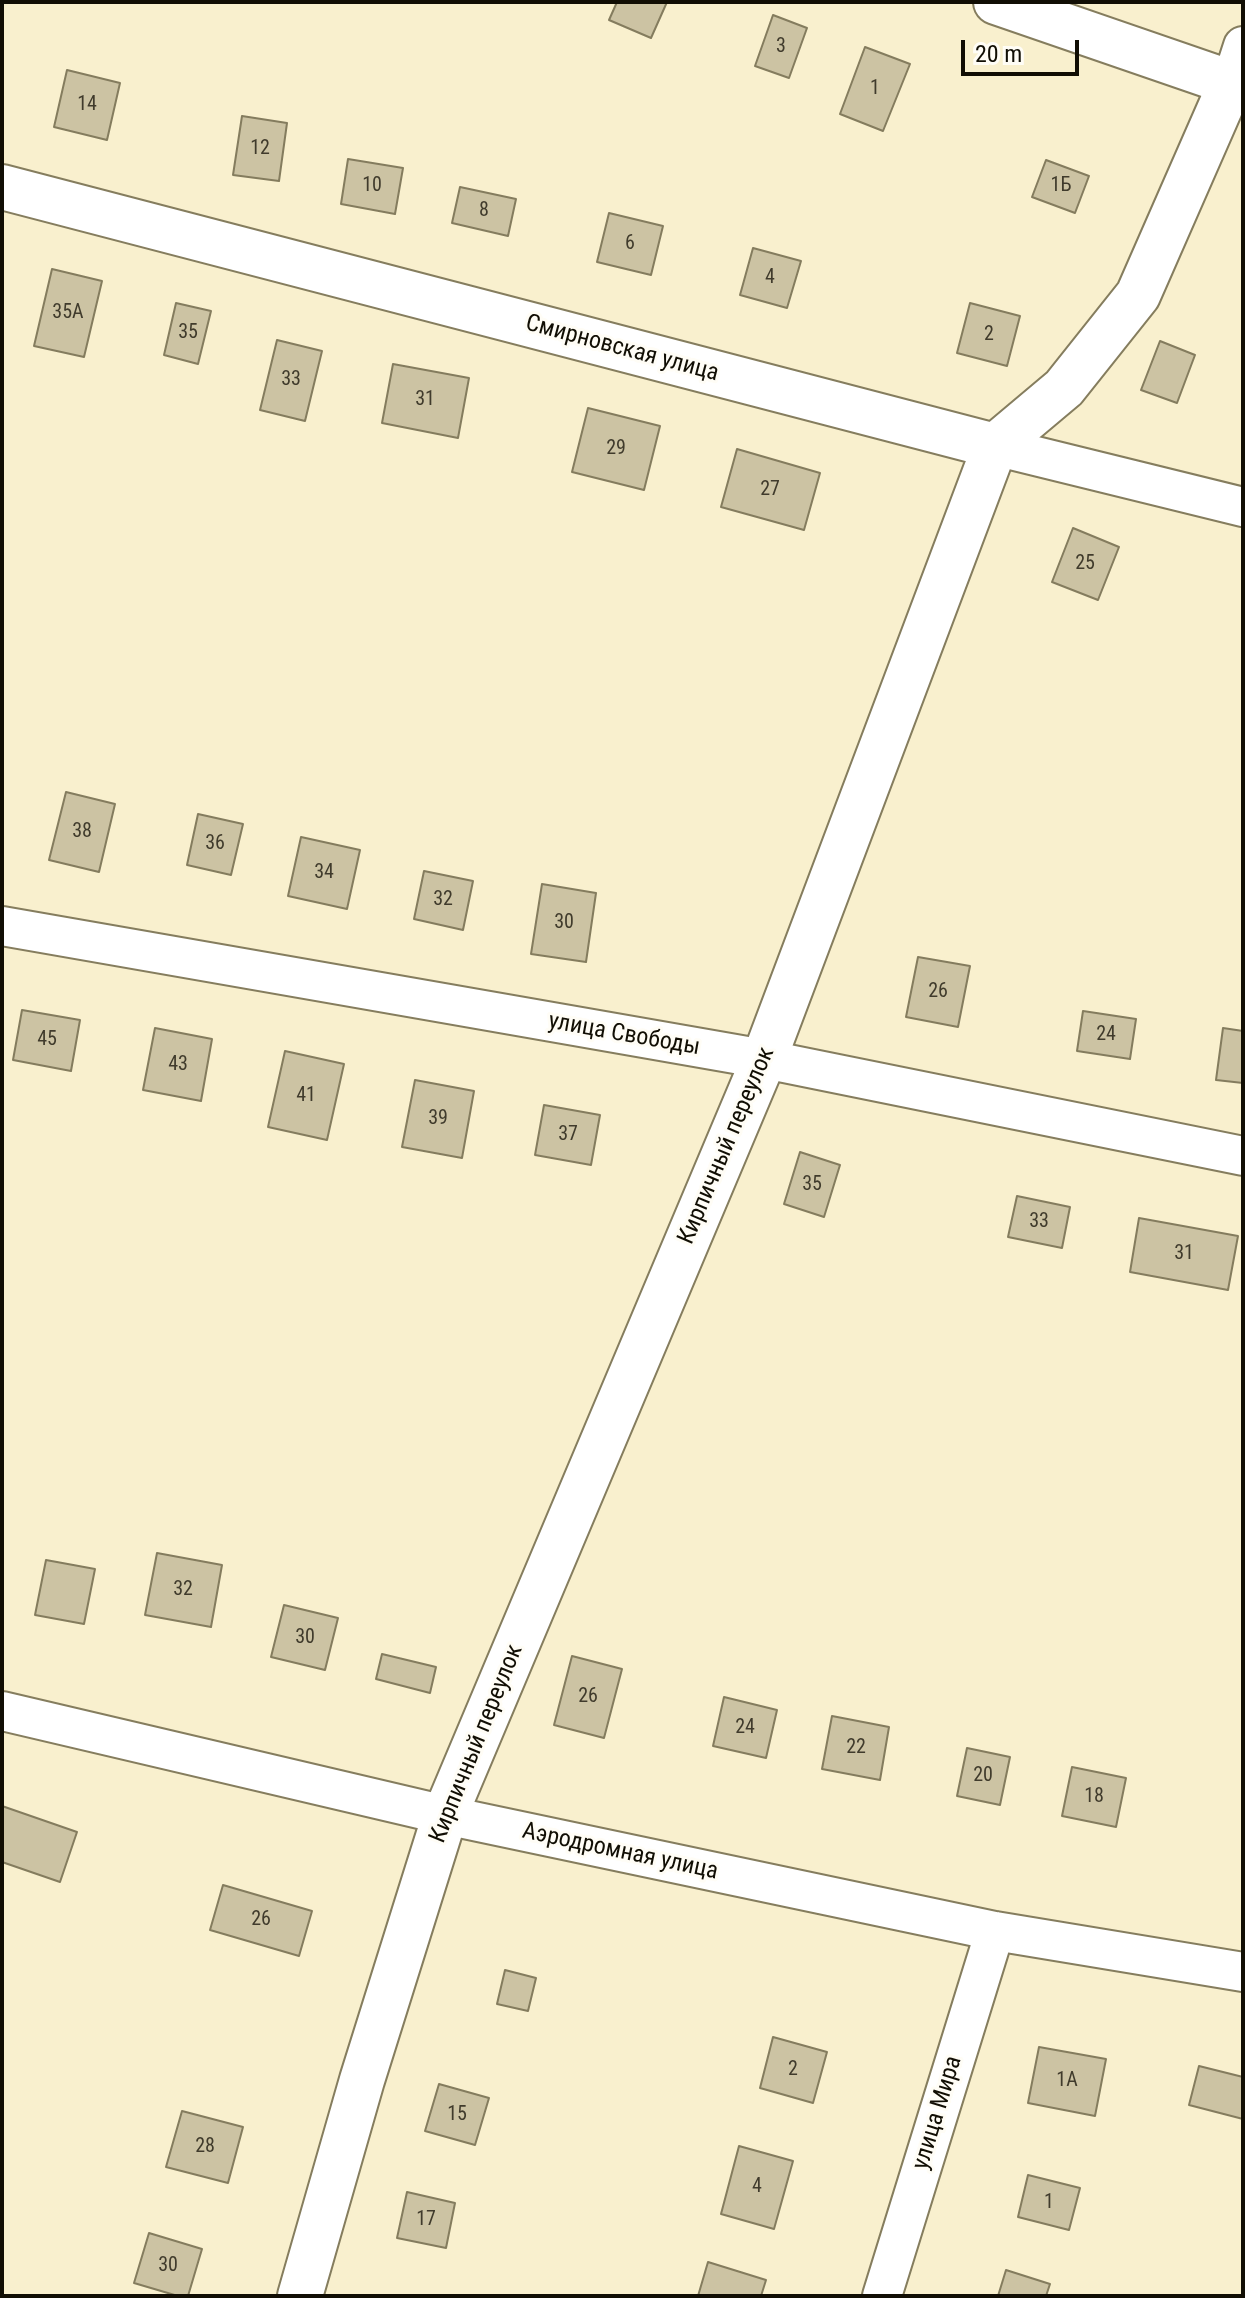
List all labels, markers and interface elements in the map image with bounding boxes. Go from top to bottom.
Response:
scale bar [965,24,1083,74]
house number: 3 [776,35,786,59]
text: 20 m [975,40,1022,68]
house number: 1 [870,77,880,101]
house number: 14 [77,93,97,117]
house number: 12 [250,137,270,161]
house number: 10 [362,174,382,198]
house number: 1Б [1051,174,1071,198]
house number: 8 [479,199,489,223]
house number: 6 [625,232,635,256]
house number: 4 [765,266,775,290]
house number: 35А [52,301,84,325]
street label: Смирновская улица [522,309,722,389]
house number: 35 [178,321,198,345]
house number: 2 [984,323,994,347]
house number: 33 [281,368,301,392]
house number: 31 [415,388,435,412]
house number: 29 [606,437,626,461]
house number: 27 [760,478,780,502]
house number: 25 [1075,552,1095,576]
house number: 38 [72,820,92,844]
house number: 36 [205,832,225,856]
house number: 34 [314,861,334,885]
house number: 32 [433,888,453,912]
house number: 30 [554,911,574,935]
house number: 26 [928,980,948,1004]
street label: улица Свободы [546,1008,702,1062]
house number: 24 [1096,1023,1116,1047]
house number: 45 [37,1028,57,1052]
street label: Кирпичный переулок [672,1043,782,1249]
house number: 43 [168,1053,188,1077]
house number: 41 [296,1084,316,1108]
house number: 39 [428,1107,448,1131]
house number: 37 [558,1123,578,1147]
house number: 35 [802,1173,822,1197]
house number: 33 [1029,1210,1049,1234]
house number: 31 [1174,1242,1194,1266]
house number: 32 [173,1578,193,1602]
house number: 30 [295,1626,315,1650]
street label: Кирпичный переулок [424,1641,530,1847]
house number: 26 [578,1685,598,1709]
house number: 24 [735,1716,755,1740]
house number: 22 [846,1736,866,1760]
house number: 20 [973,1764,993,1788]
house number: 18 [1084,1785,1104,1809]
street label: Аэродромная улица [520,1817,720,1887]
house number: 26 [251,1908,271,1932]
street label: улица Мира [907,2053,969,2173]
house number: 2 [788,2058,798,2082]
house number: 1А [1056,2069,1078,2093]
house number: 15 [447,2103,467,2127]
house number: 28 [195,2135,215,2159]
house number: 4 [752,2175,762,2199]
house number: 1 [1044,2191,1054,2215]
house number: 17 [416,2208,436,2232]
house number: 30 [158,2254,178,2278]

